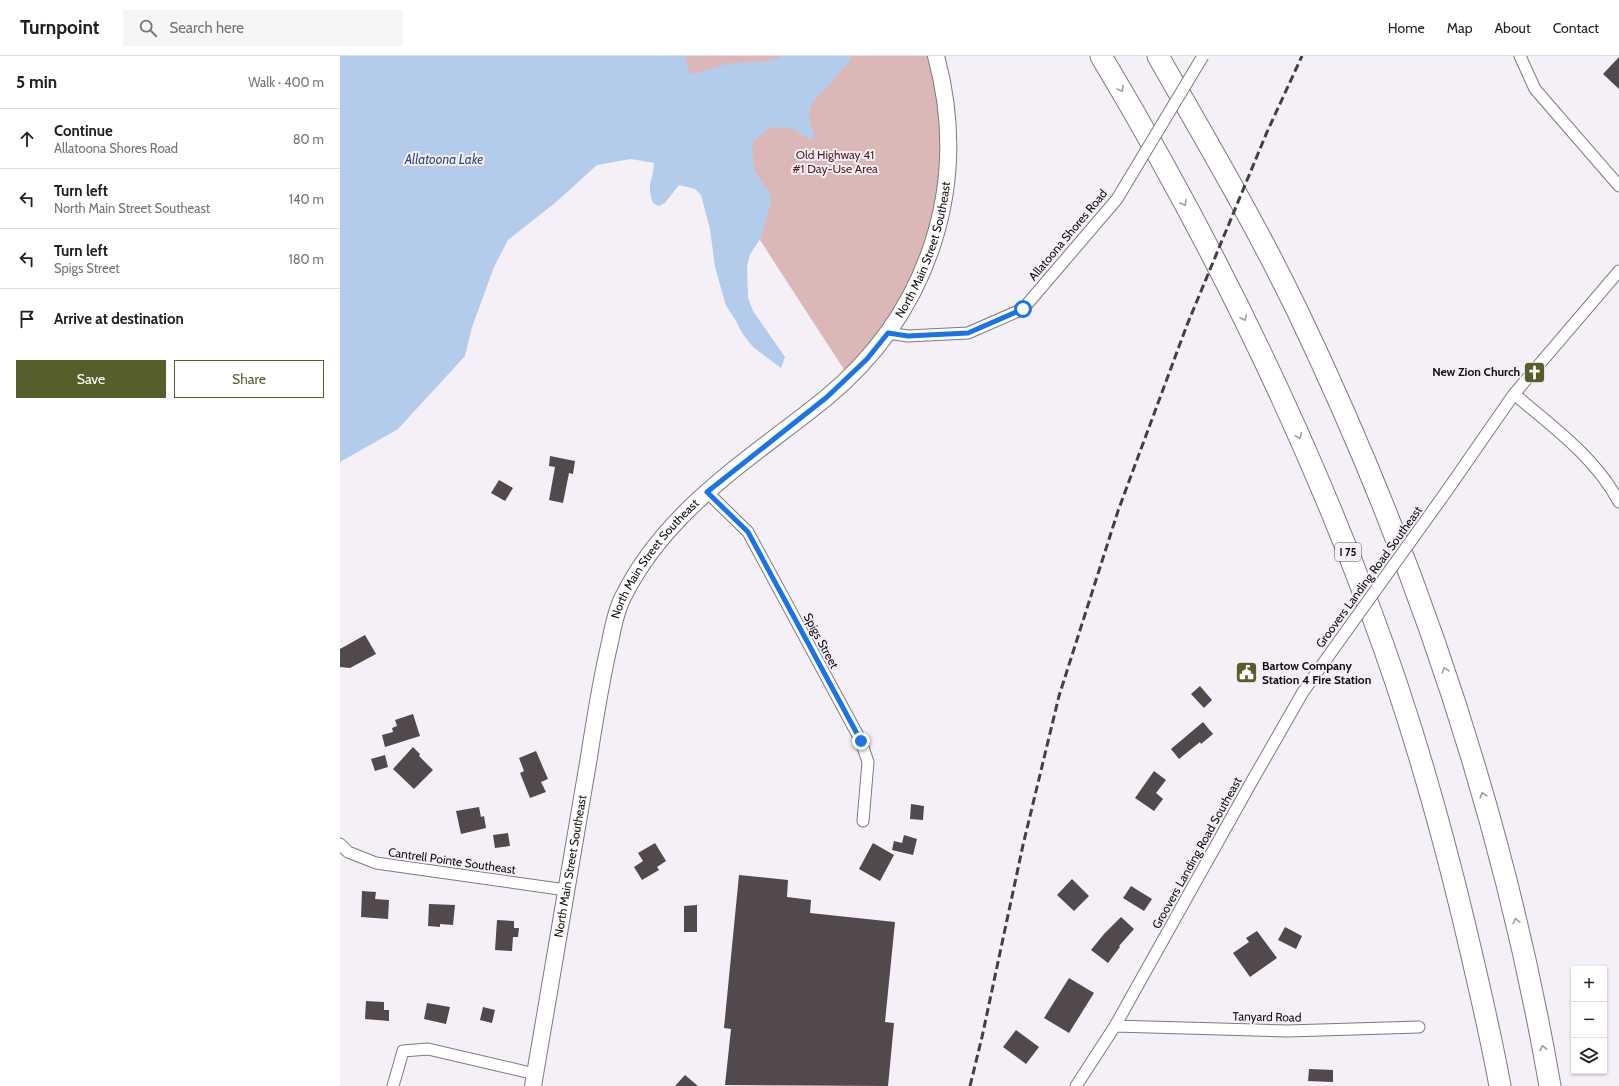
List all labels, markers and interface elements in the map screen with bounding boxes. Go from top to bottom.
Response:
search box [123,10,403,46]
text: Turnpoint [20,16,99,39]
icon: search [137,17,159,39]
text: Search here [169,19,244,37]
text: Home [1388,19,1425,37]
text: Map [1447,19,1472,37]
text: About [1494,19,1531,37]
text: Contact [1553,19,1599,37]
text: 5 min [16,72,57,92]
text: Walk · 400 m [248,74,324,90]
one-way arrow [1116,85,1123,93]
text: Continue [54,122,113,140]
icon: ahead [16,128,38,150]
text: 80 m [293,131,324,147]
text: Allatoona Shores Road [54,140,178,156]
park label: Old Highway 41 #1 Day-Use Area [792,147,878,176]
water label: Allatoona Lake [404,151,483,167]
street label: North Main Street Southeast [891,181,953,320]
text: Turn left [54,182,108,200]
street label: Allatoona Shores Road [1025,186,1110,283]
icon: left [16,188,38,210]
text: 140 m [289,191,324,207]
one-way arrow [1179,199,1187,206]
text: North Main Street Southeast [54,200,210,216]
text: Turn left [54,242,108,260]
icon: left [16,248,38,270]
text: 180 m [288,251,324,267]
text: Spigs Street [54,260,120,276]
route start [1014,300,1032,318]
icon: arrive [16,308,38,330]
text: Arrive at destination [54,310,184,328]
one-way arrow [1239,314,1247,322]
church icon: New Zion Church [1522,359,1548,385]
button: Save [16,360,166,398]
button: Share [174,360,324,398]
place label: New Zion Church [1432,364,1520,379]
one-way arrow [1295,432,1303,439]
street label: North Main Street Southeast [607,495,702,620]
street label: Groovers Landing Road Southeast [1312,503,1425,650]
road number: I 75 [1335,543,1361,561]
street label: Spigs Street [801,610,842,671]
place label: Bartow Company Station 4 Fire Station [1262,658,1371,687]
public building icon: Bartow Company Station 4 Fire Station [1233,660,1259,686]
one-way arrow [1441,667,1450,674]
route end [852,732,870,750]
street label: Groovers Landing Road Southeast [1148,774,1245,931]
one-way arrow [1479,792,1488,799]
street label: North Main Street Southeast [550,794,589,938]
street label: Cantrell Pointe Southeast [387,844,517,877]
one-way arrow [1513,917,1521,924]
map controls [1571,966,1607,1074]
button: + [1571,966,1607,1002]
button: − [1571,1002,1607,1038]
street label: Tanyard Road [1233,1008,1302,1025]
button: layers [1571,1038,1607,1074]
one-way arrow [1540,1045,1548,1051]

